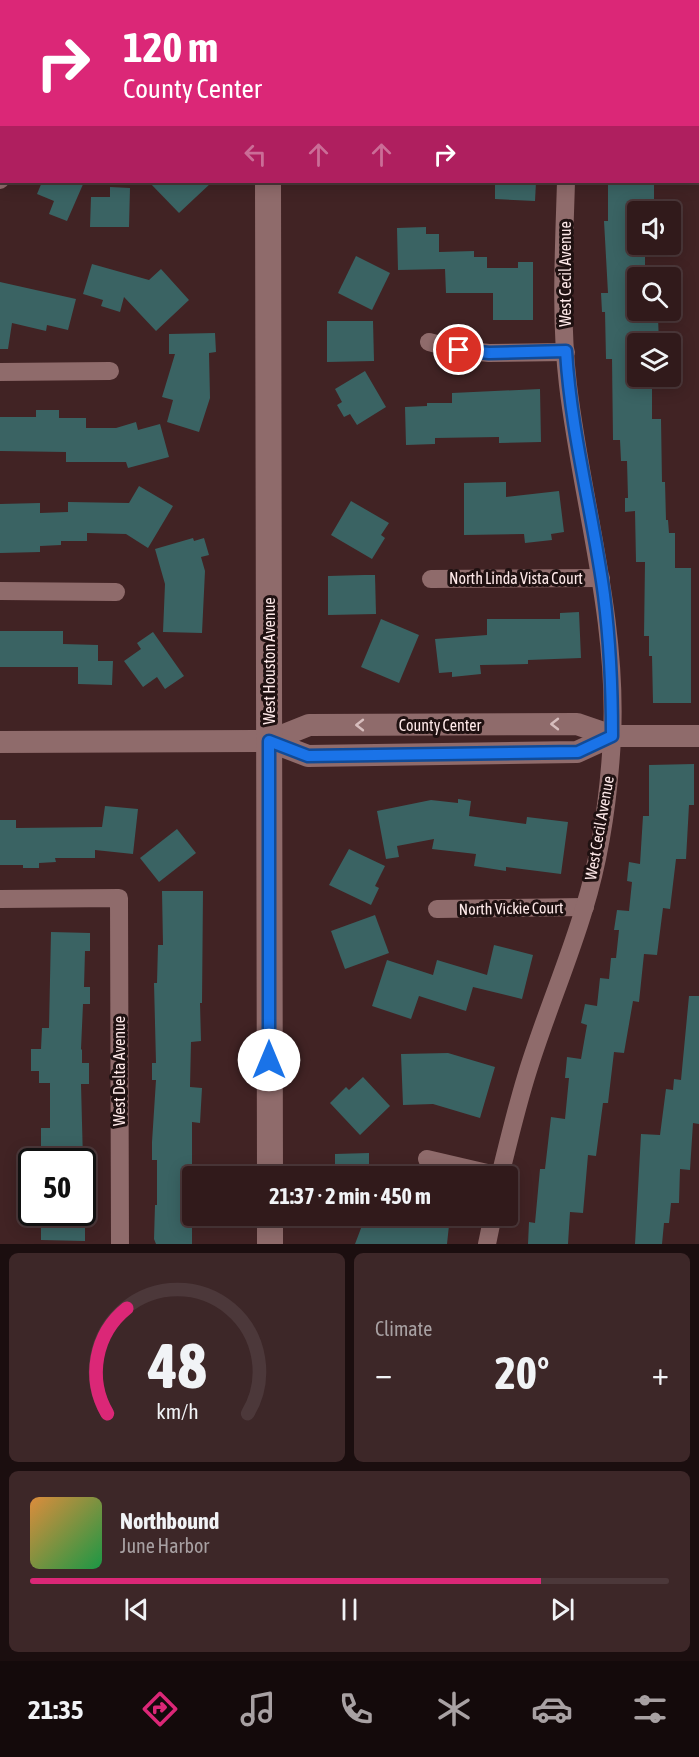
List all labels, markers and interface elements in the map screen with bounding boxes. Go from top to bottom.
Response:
text: 120 m [123,23,218,71]
icon: right [24,24,102,102]
text: County Center [123,73,262,104]
icon: left [239,138,272,171]
icon: ahead [302,138,335,171]
icon: ahead [365,138,398,171]
icon: right [428,138,461,171]
map controls [627,201,681,387]
button: sound [627,201,681,255]
street label: West Cecil Avenue [556,221,574,327]
button: search [627,267,681,321]
pin [433,324,484,375]
icon: arrive [442,333,475,366]
button: layers [627,333,681,387]
street label: North Linda Vista Court [449,569,583,587]
street label: West Houston Avenue [260,597,278,725]
street label: County Center [399,716,481,735]
one-way arrow [551,718,560,730]
one-way arrow [356,719,365,731]
street label: West Cecil Avenue [581,774,617,882]
street label: North Vickie Court [458,898,564,918]
street label: West Delta Avenue [110,1016,128,1126]
position arrow [237,1028,301,1092]
speed limit sign: 50 [18,1148,96,1226]
text: 21:37 · 2 min · 450 m [269,1183,431,1209]
text: Climate [375,1317,432,1340]
text: 48 [147,1330,206,1401]
text: 20° [495,1347,549,1399]
text: − [375,1354,392,1392]
text: + [652,1354,669,1392]
text: km/h [156,1400,198,1425]
text: Northbound [120,1508,219,1534]
text: June Harbor [120,1534,209,1557]
icon: previous [120,1593,153,1626]
icon: pause [333,1593,366,1626]
icon: next [546,1593,579,1626]
icon: directions [139,1688,181,1730]
icon: music [237,1688,279,1730]
icon: phone [335,1688,377,1730]
icon: climate [433,1688,475,1730]
icon: car [531,1688,573,1730]
icon: filters [629,1688,671,1730]
text: 21:35 [28,1694,84,1725]

